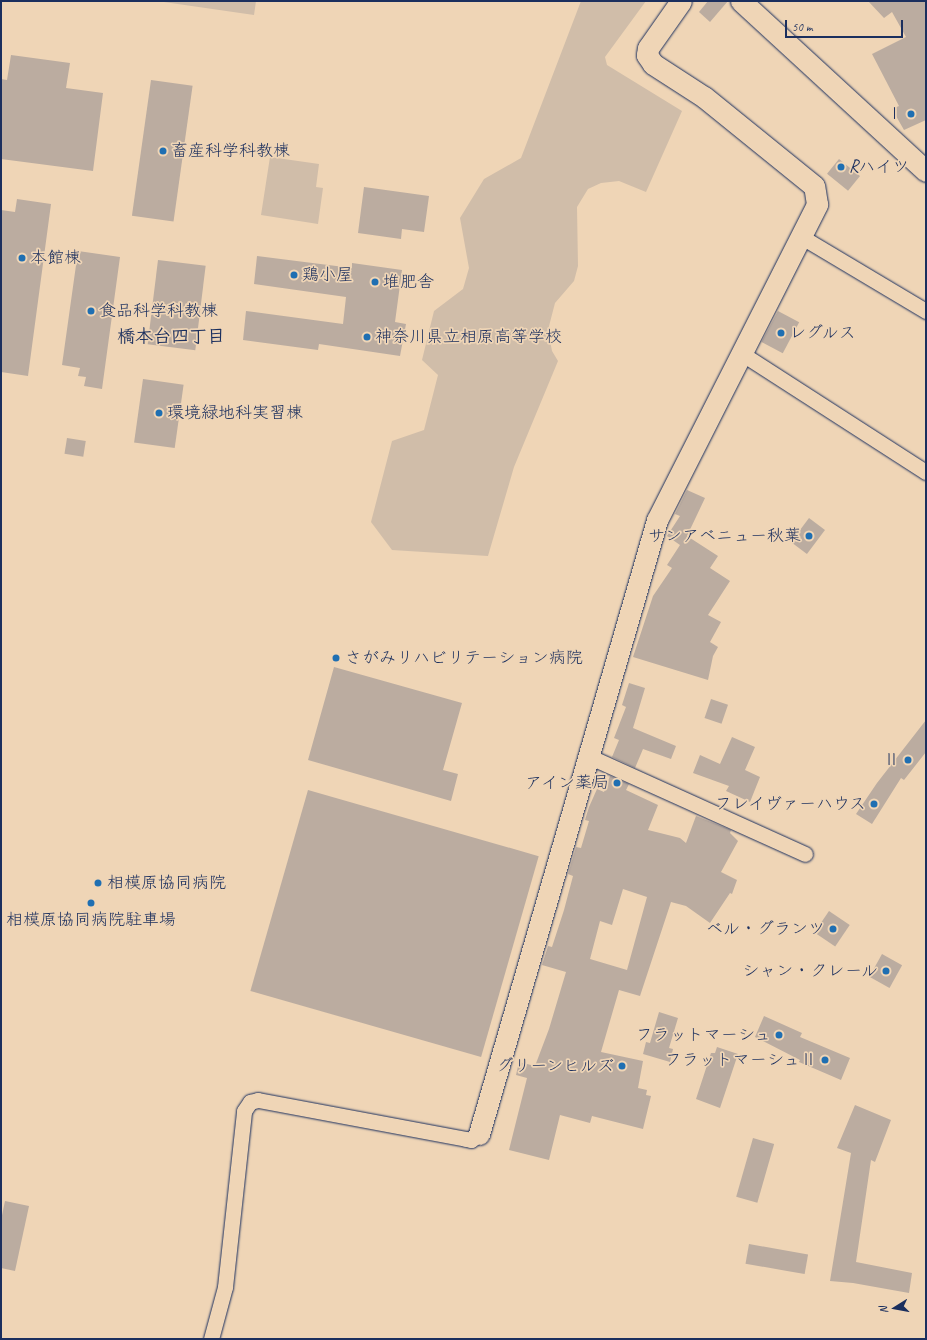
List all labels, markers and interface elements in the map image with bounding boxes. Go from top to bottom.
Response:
scale bar [787,12,905,38]
text: 50 m [792,19,812,35]
place label: Ⅰ [886,104,903,124]
marker: Ⅰ [906,109,916,119]
place label: 畜産科学科教棟 [171,141,290,161]
marker: 畜産科学科教棟 [158,146,168,156]
place label: Rハイツ [849,157,909,177]
marker: Rハイツ [836,162,846,172]
place label: 本館棟 [30,248,81,268]
marker: 本館棟 [17,253,27,263]
place label: 鶏小屋 [302,265,353,285]
marker: 鶏小屋 [289,270,299,280]
place label: 堆肥舎 [383,272,434,292]
marker: 堆肥舎 [370,277,380,287]
place label: 食品科学科教棟 [99,301,218,321]
marker: 食品科学科教棟 [86,306,96,316]
place label: レグルス [789,323,857,343]
district label: 橋本台四丁目 [117,325,225,347]
place label: 神奈川県立相原高等学校 [375,327,562,347]
marker: レグルス [776,328,786,338]
marker: 神奈川県立相原高等学校 [362,332,372,342]
place label: 環境緑地科実習棟 [167,403,303,423]
marker: 環境緑地科実習棟 [154,408,164,418]
place label: サンアベニュー秋葉 [648,526,801,546]
marker: サンアベニュー秋葉 [804,531,814,541]
place label: さがみリハビリテーション病院 [345,648,583,668]
marker: さがみリハビリテーション病院 [330,652,342,664]
place label: Ⅱ [883,750,900,770]
marker: Ⅱ [903,755,913,765]
place label: アイン薬局 [524,773,609,793]
marker: アイン薬局 [612,778,622,788]
place label: フレイヴァーハウス [713,794,866,814]
marker: フレイヴァーハウス [869,799,879,809]
place label: 相模原協同病院 [107,873,226,893]
marker: 相模原協同病院 [92,877,104,889]
marker: 相模原協同病院駐車場 [86,898,96,908]
place label: 相模原協同病院駐車場 [6,910,176,930]
place label: ベル・グランツ [706,919,825,939]
marker: ベル・グランツ [828,924,838,934]
place label: シャン・クレール [741,961,878,981]
marker: シャン・クレール [881,966,891,976]
place label: フラットマーシュ [635,1025,771,1045]
marker: フラットマーシュ [774,1030,784,1040]
place label: フラットマーシュⅡ [664,1050,817,1070]
marker: フラットマーシュⅡ [820,1055,830,1065]
place label: グリーンヒルズ [495,1056,614,1076]
marker: グリーンヒルズ [617,1061,627,1071]
north arrow [875,1288,915,1328]
text: N [876,1306,891,1315]

